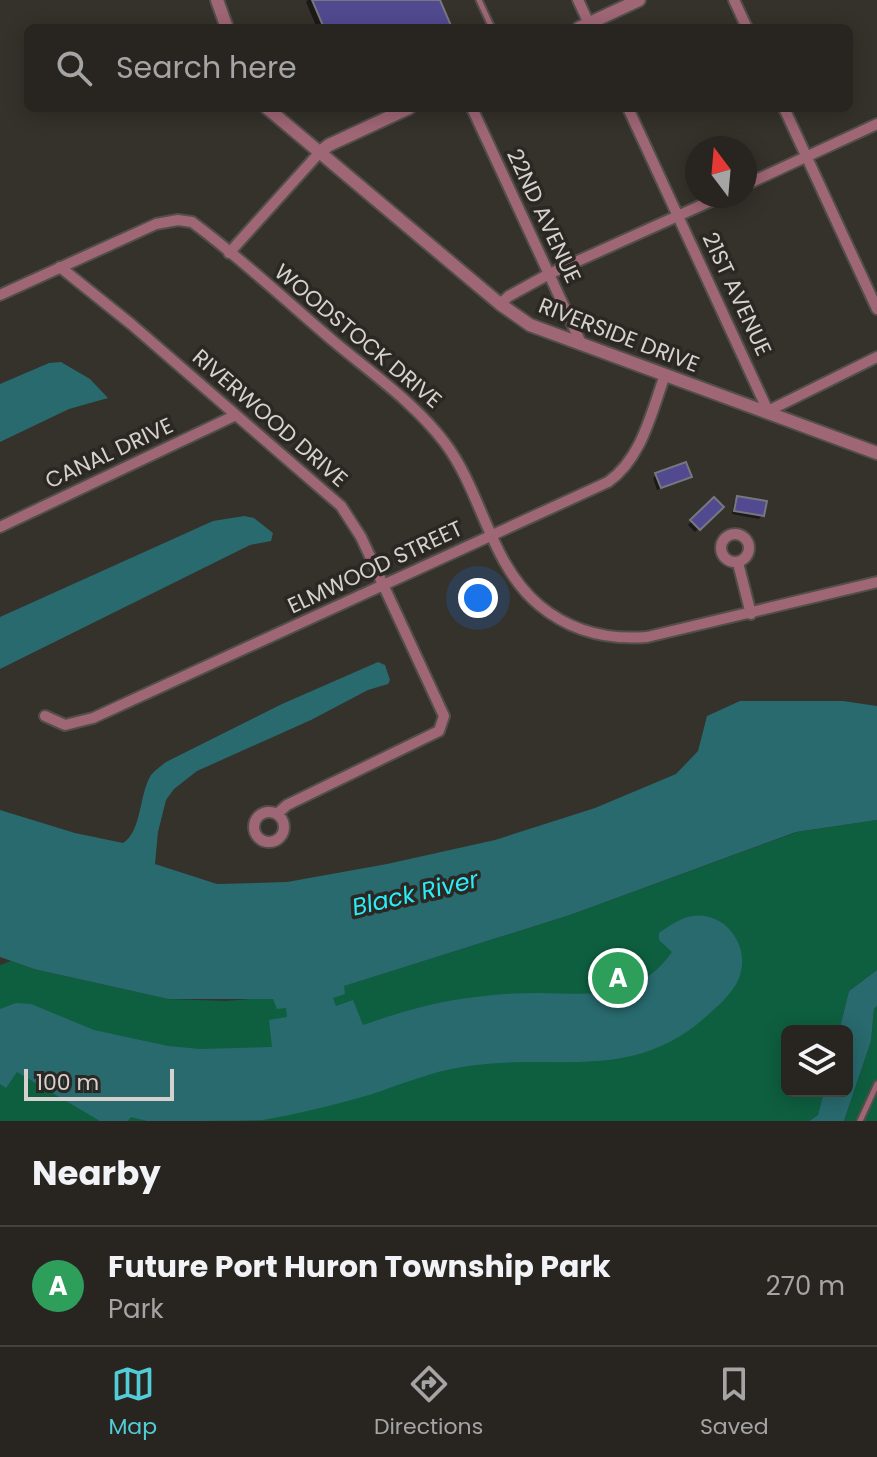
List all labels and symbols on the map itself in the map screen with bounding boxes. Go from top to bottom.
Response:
north arrow [685,136,757,208]
street label: 22ND AVENUE [499,144,589,288]
street label: 21ST AVENUE [695,227,779,361]
street label: WOODSTOCK DRIVE [268,257,448,415]
street label: RIVERSIDE DRIVE [534,290,704,380]
street label: RIVERWOOD DRIVE [186,342,354,494]
street label: CANAL DRIVE [40,410,178,496]
street label: ELMWOOD STREET [282,513,468,621]
your location [458,578,498,618]
water label: Black River [349,862,482,924]
pin: A [592,948,644,1008]
scale bar [24,1065,174,1101]

